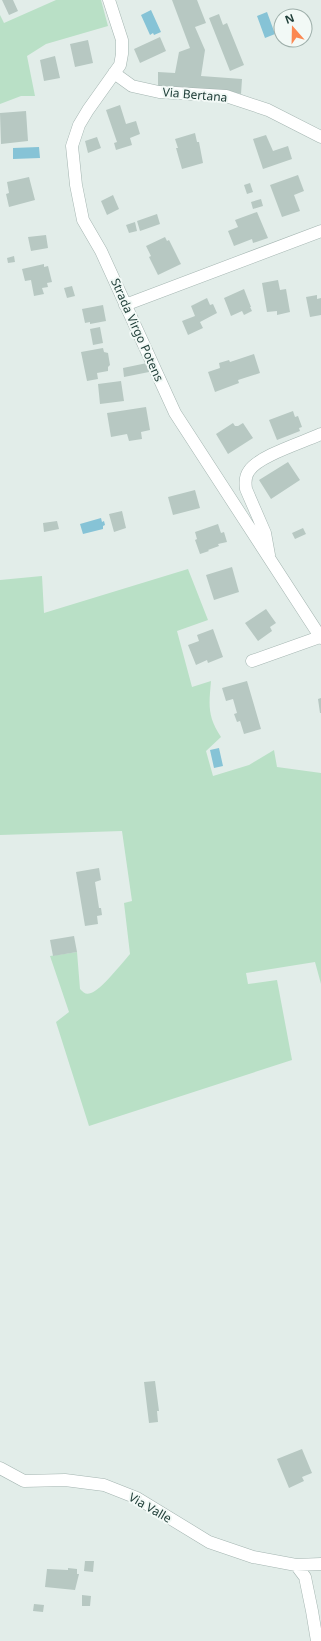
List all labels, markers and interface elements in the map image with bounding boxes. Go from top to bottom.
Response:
north arrow [273,8,313,48]
text: N [283,10,296,27]
street label: Via Bertana [162,83,228,106]
street label: Strada Virgo Potens [107,276,168,384]
street label: Via Valle [126,1489,175,1527]

